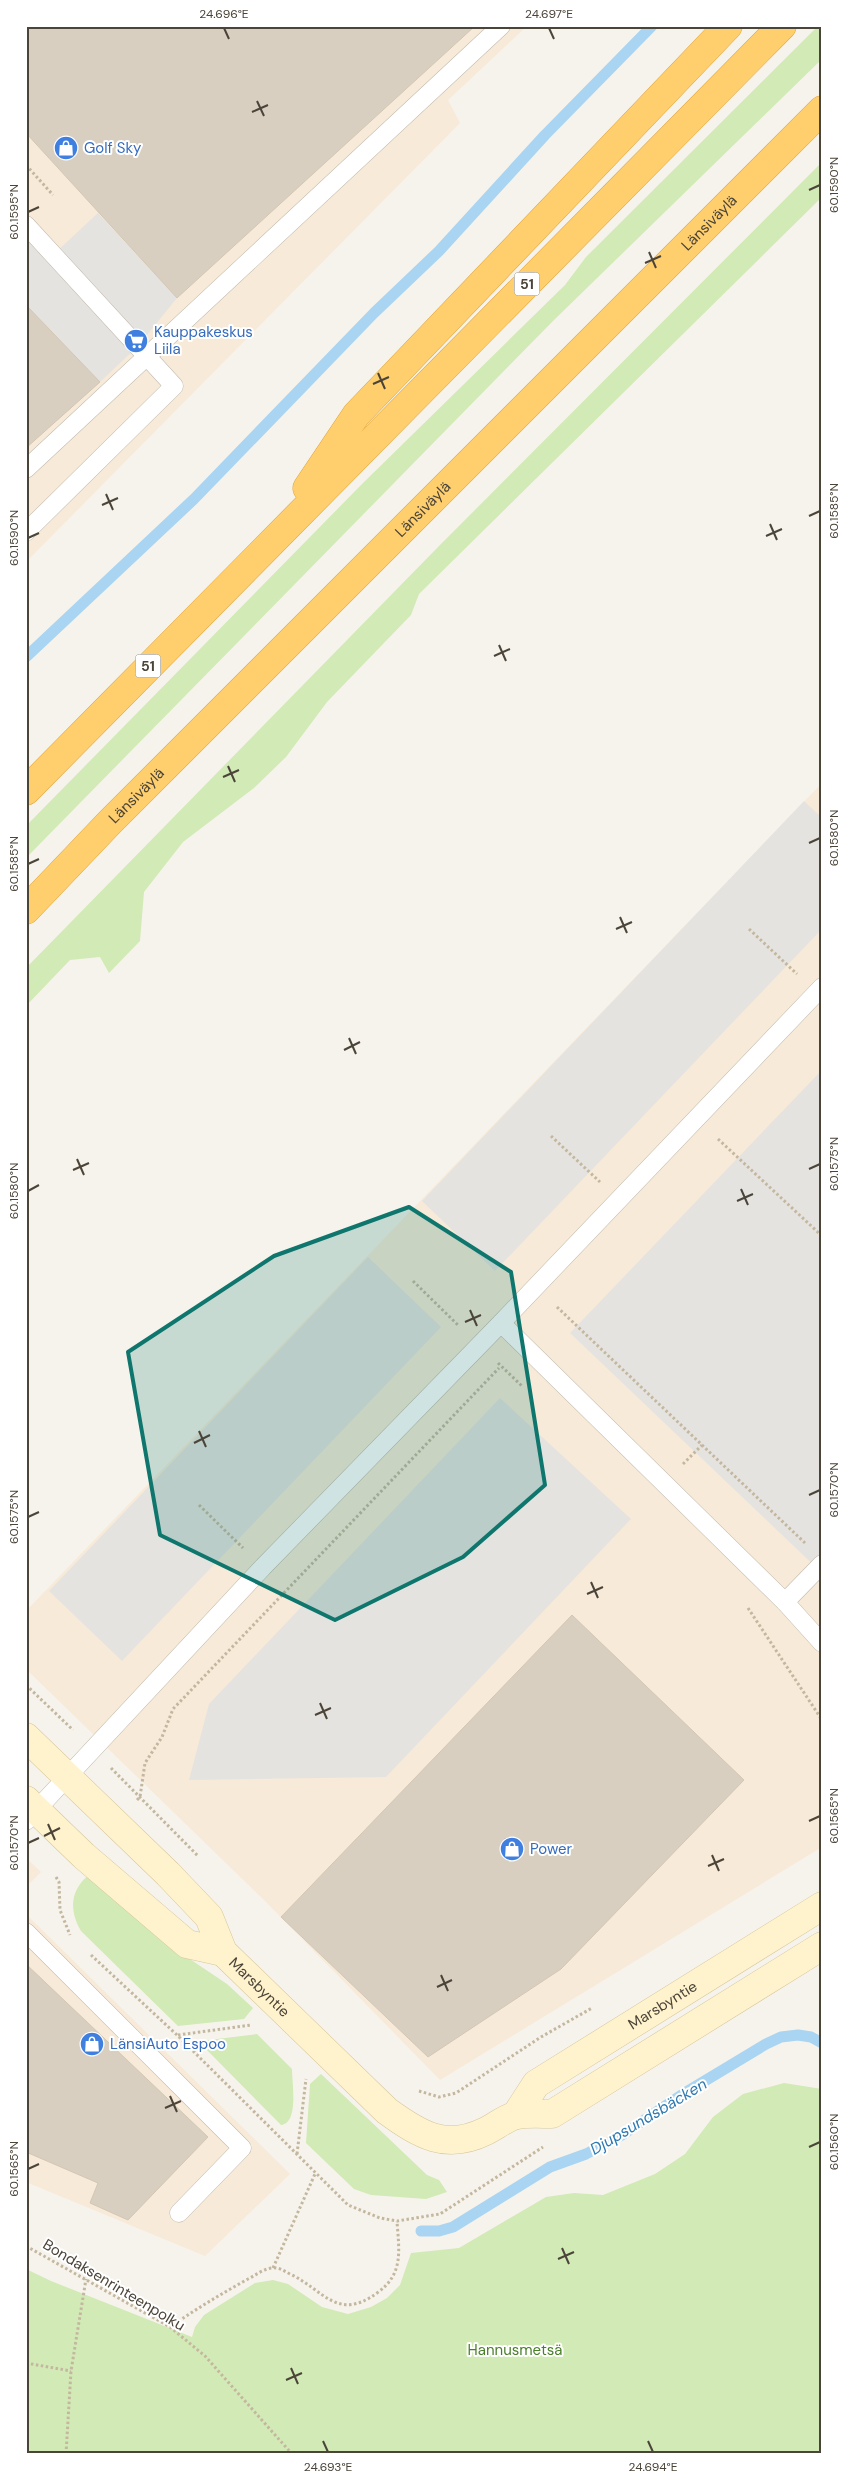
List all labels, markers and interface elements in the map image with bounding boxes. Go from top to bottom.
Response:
text: 24.696°E [199,6,249,22]
text: 24.697°E [525,6,573,22]
shop icon: Golf Sky [53,135,79,161]
place label: Golf Sky [84,138,142,158]
text: 60.1590°N [826,157,842,213]
text: 60.1595°N [6,184,22,240]
street label: Länsiväylä [677,191,741,255]
road number: 51 [514,272,540,296]
place label: Kauppakeskus Liila [154,322,253,359]
supermarket icon: Kauppakeskus Liila [123,328,149,354]
street label: Länsiväylä [391,477,455,541]
text: 60.1585°N [826,483,842,539]
text: 60.1590°N [6,510,22,566]
road number: 51 [136,654,160,678]
street label: Länsiväylä [104,763,169,828]
text: 60.1580°N [826,810,842,866]
text: 60.1585°N [6,836,22,892]
text: 60.1575°N [826,1137,842,1191]
text: 60.1580°N [6,1163,22,1219]
text: 60.1570°N [826,1462,842,1518]
text: 60.1575°N [6,1490,22,1544]
text: 60.1565°N [826,1788,842,1844]
text: 60.1570°N [6,1815,22,1871]
shop icon: Power [499,1836,525,1862]
place label: Power [530,1839,573,1859]
street label: Marsbyntie [224,1953,294,2021]
street label: Marsbyntie [624,1976,701,2034]
shop icon: LänsiAuto Espoo [79,2031,105,2057]
place label: LänsiAuto Espoo [110,2034,226,2054]
water label: Djupsundsbäcken [586,2073,711,2160]
text: 60.1560°N [826,2114,842,2170]
text: 60.1565°N [6,2141,22,2197]
street label: Bondaksenrinteenpolku [39,2235,189,2335]
park label: Hannusmetsä [468,2340,562,2360]
text: 24.693°E [304,2459,353,2475]
text: 24.694°E [628,2459,678,2475]

